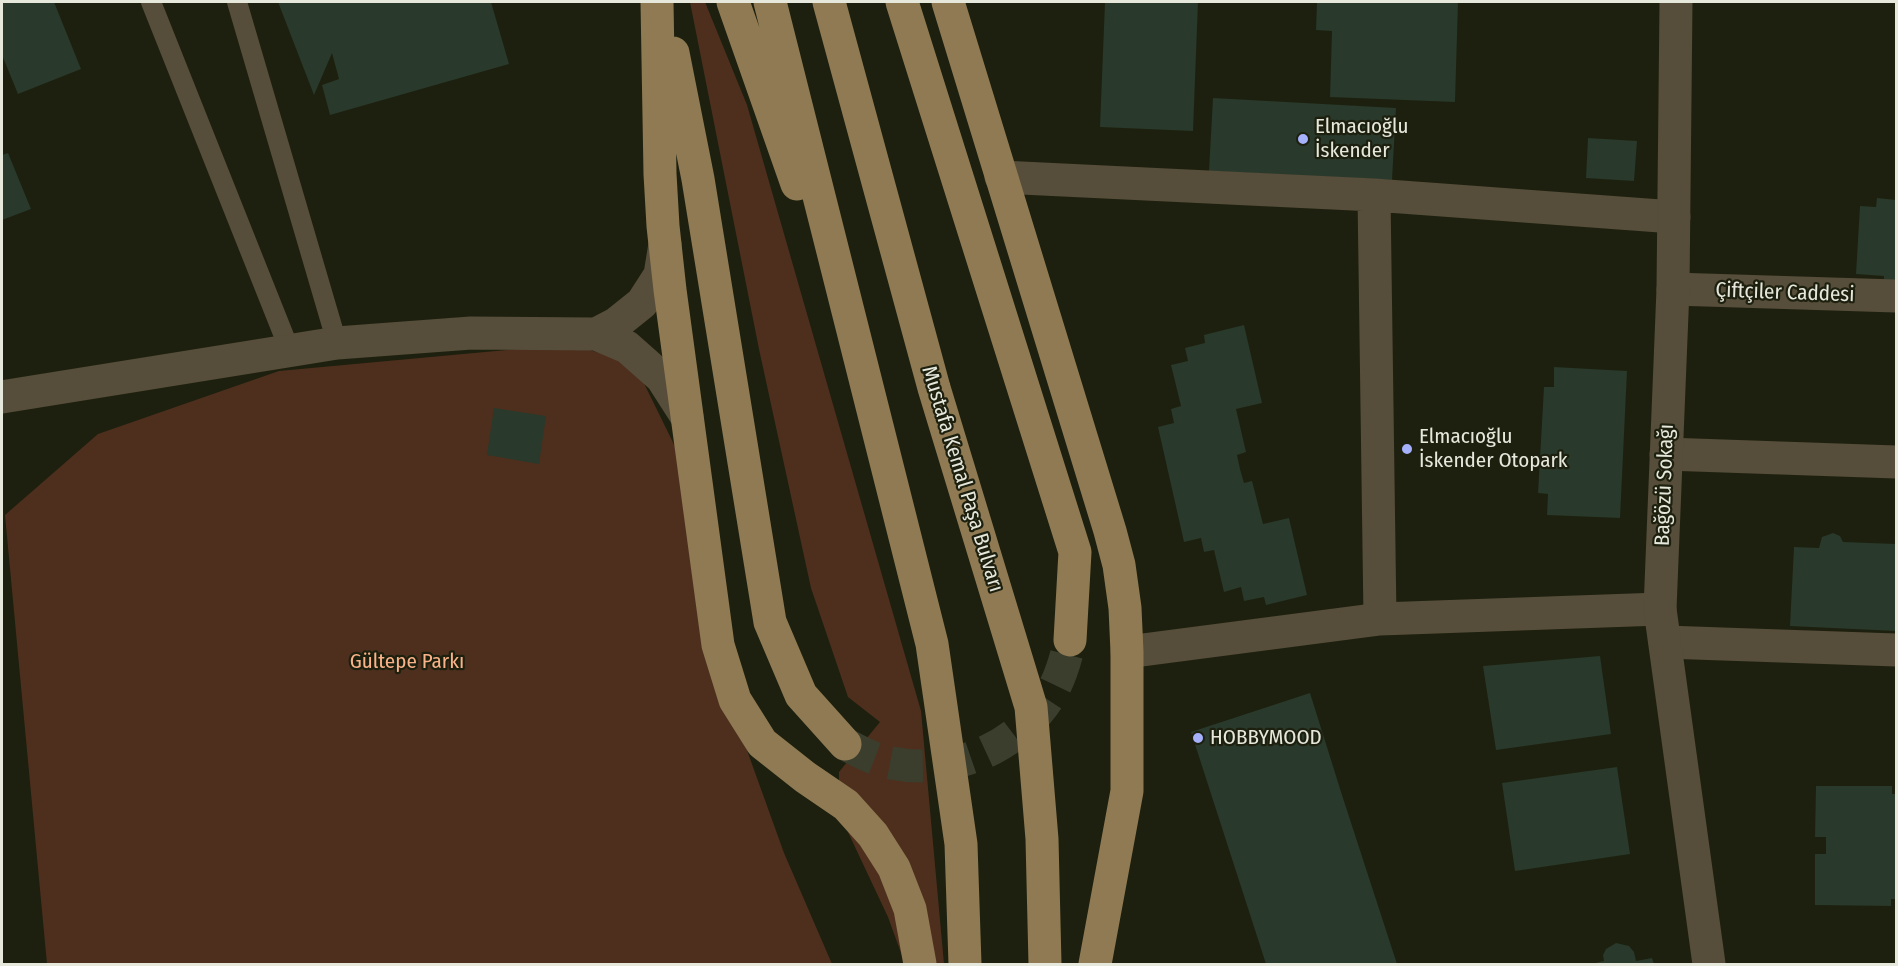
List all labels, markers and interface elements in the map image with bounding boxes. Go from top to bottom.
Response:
place label: Elmacıoğlu İskender [1315,114,1408,164]
marker: Elmacıoğlu İskender [1296,132,1310,146]
street label: Çiftçiler Caddesi [1715,278,1855,308]
street label: Mustafa Kemal Paşa Bulvarı [916,363,1008,595]
street label: Bağözü Sokağı [1650,423,1680,547]
place label: Elmacıoğlu İskender Otopark [1419,424,1568,474]
marker: Elmacıoğlu İskender Otopark [1400,442,1414,456]
park label: Gültepe Parkı [350,649,464,675]
place label: HOBBYMOOD [1210,725,1322,751]
marker: HOBBYMOOD [1191,731,1205,745]

